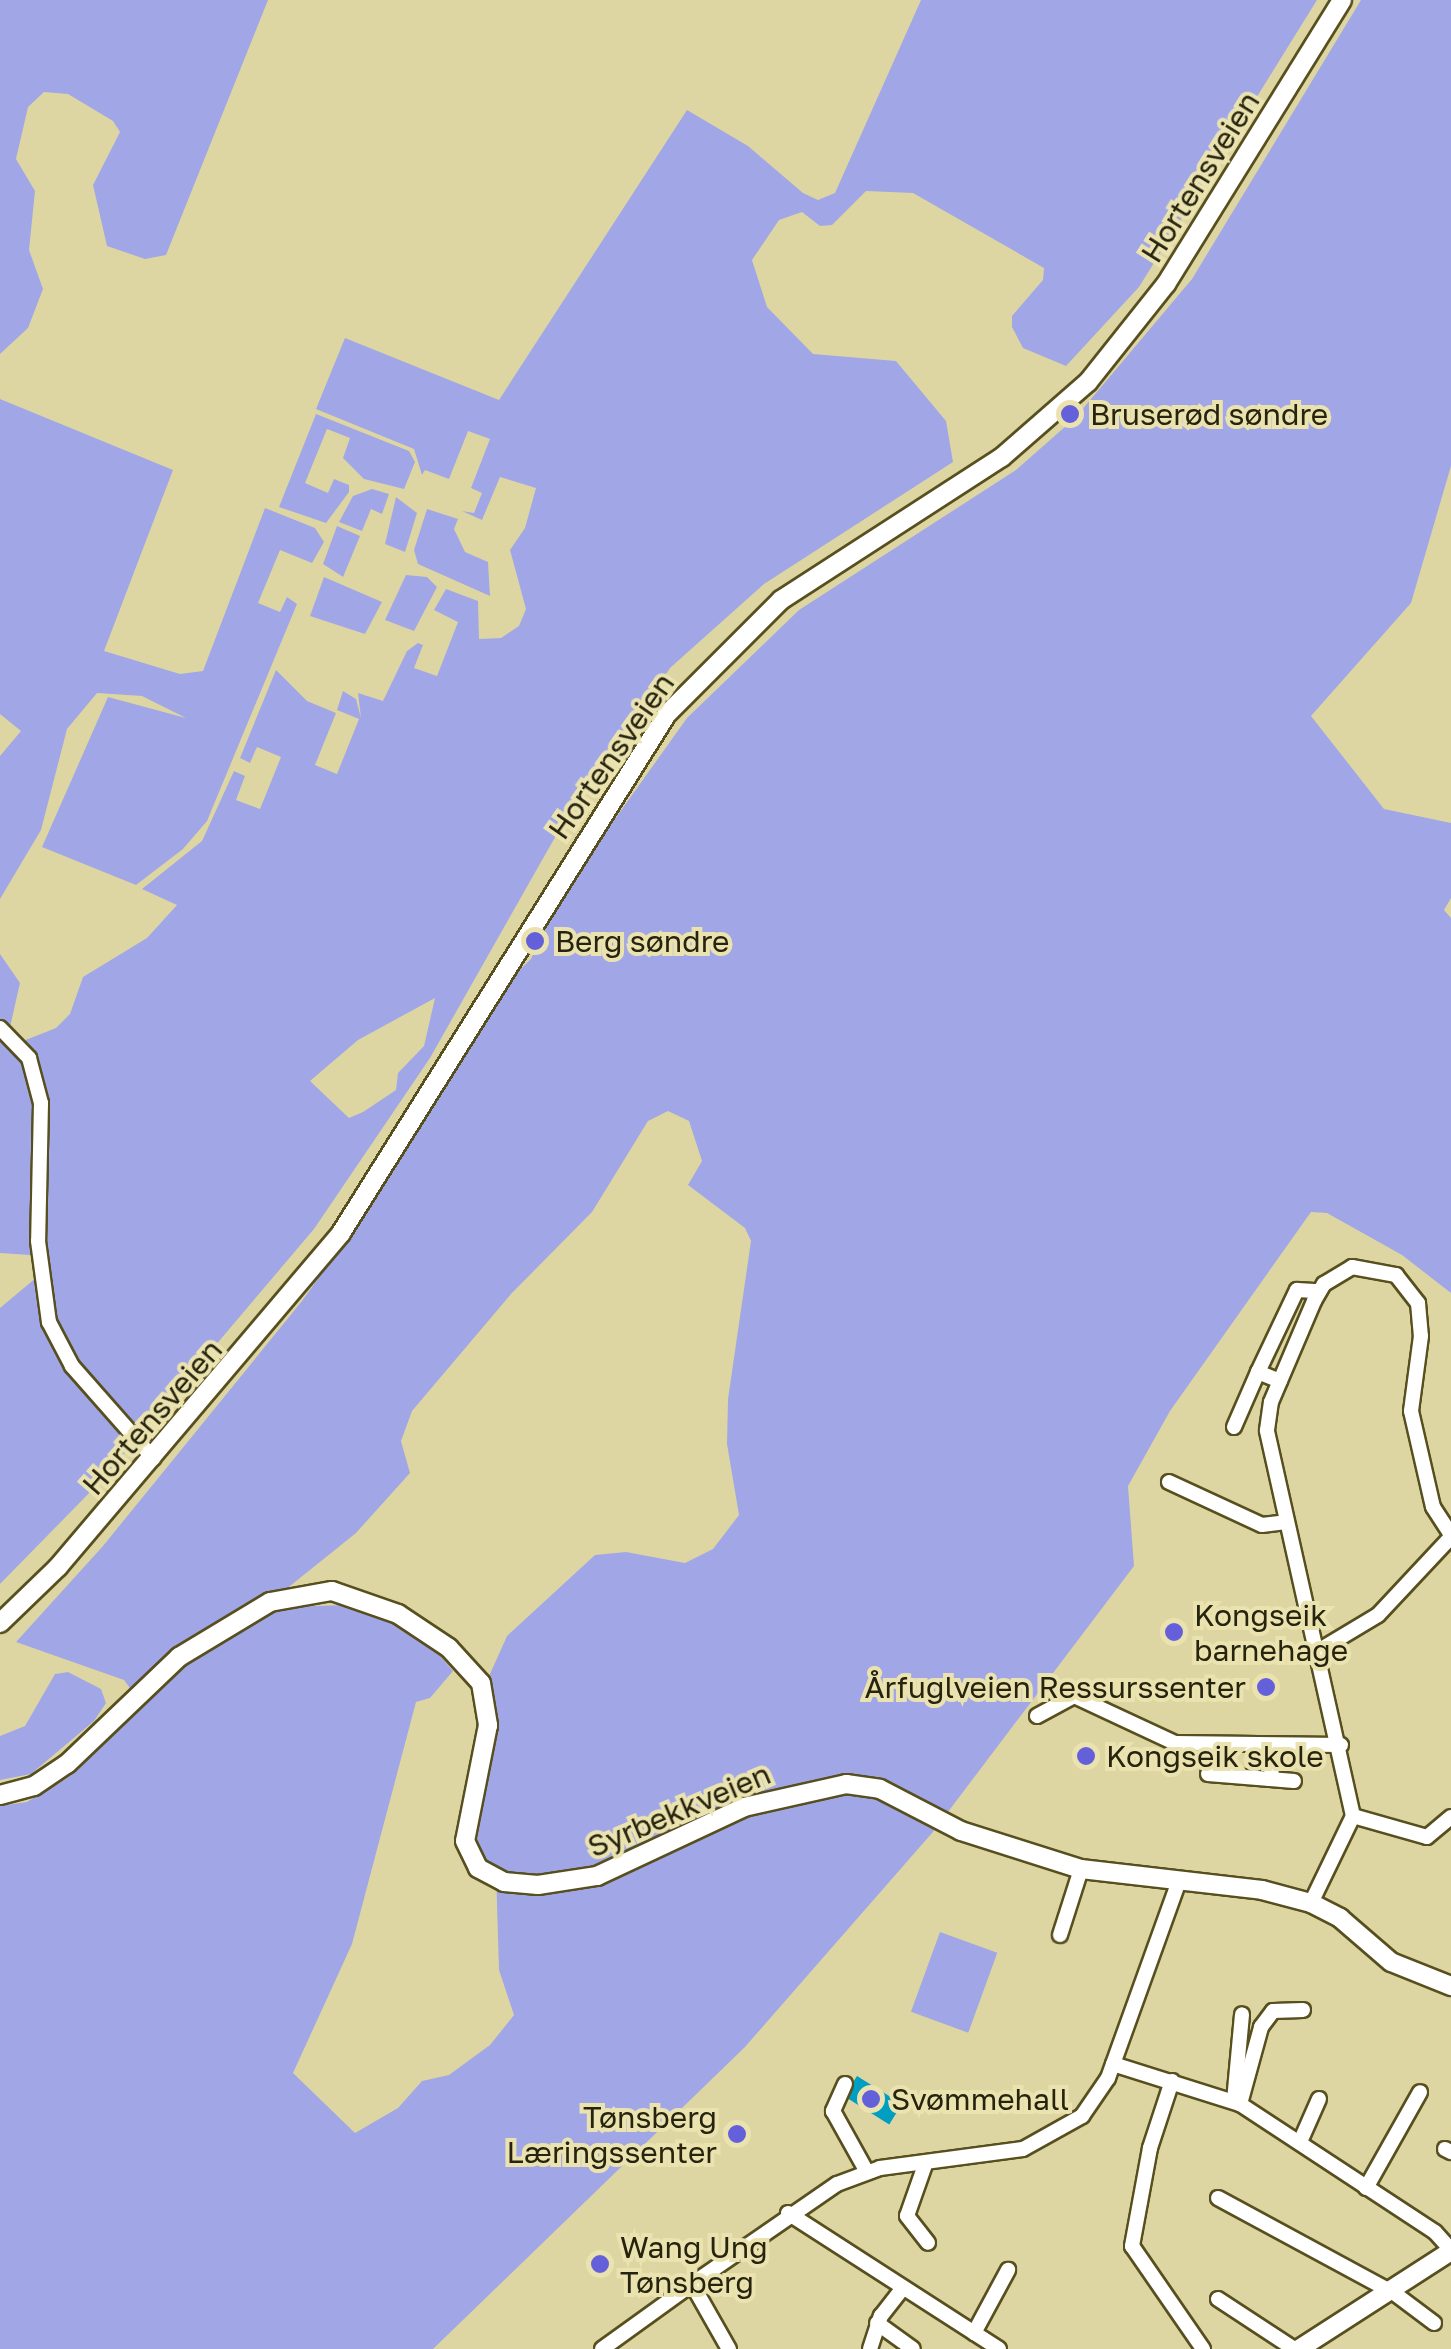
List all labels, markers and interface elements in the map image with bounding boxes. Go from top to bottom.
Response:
street label: Hortensveien [1133,85,1267,269]
place label: Bruserød søndre [1090,396,1328,432]
marker: Bruserød søndre [1059,403,1081,425]
street label: Hortensveien [541,666,681,846]
place label: Berg søndre [555,923,729,959]
marker: Berg søndre [524,930,546,952]
street label: Hortensveien [75,1332,229,1502]
place label: Kongseik barnehage [1194,1597,1348,1668]
marker: Kongseik barnehage [1163,1621,1185,1643]
place label: Årfuglveien Ressurssenter [864,1669,1246,1705]
marker: Årfuglveien Ressurssenter [1255,1676,1277,1698]
place label: Kongseik skole [1106,1738,1324,1774]
marker: Kongseik skole [1075,1745,1097,1767]
street label: Syrbekkveien [582,1755,776,1865]
place label: Svømmehall [891,2081,1069,2117]
marker: Svømmehall [860,2088,882,2110]
place label: Tønsberg Læringssenter [506,2099,717,2170]
marker: Tønsberg Læringssenter [726,2123,748,2145]
place label: Wang Ung Tønsberg [620,2229,768,2300]
marker: Wang Ung Tønsberg [589,2253,611,2275]

